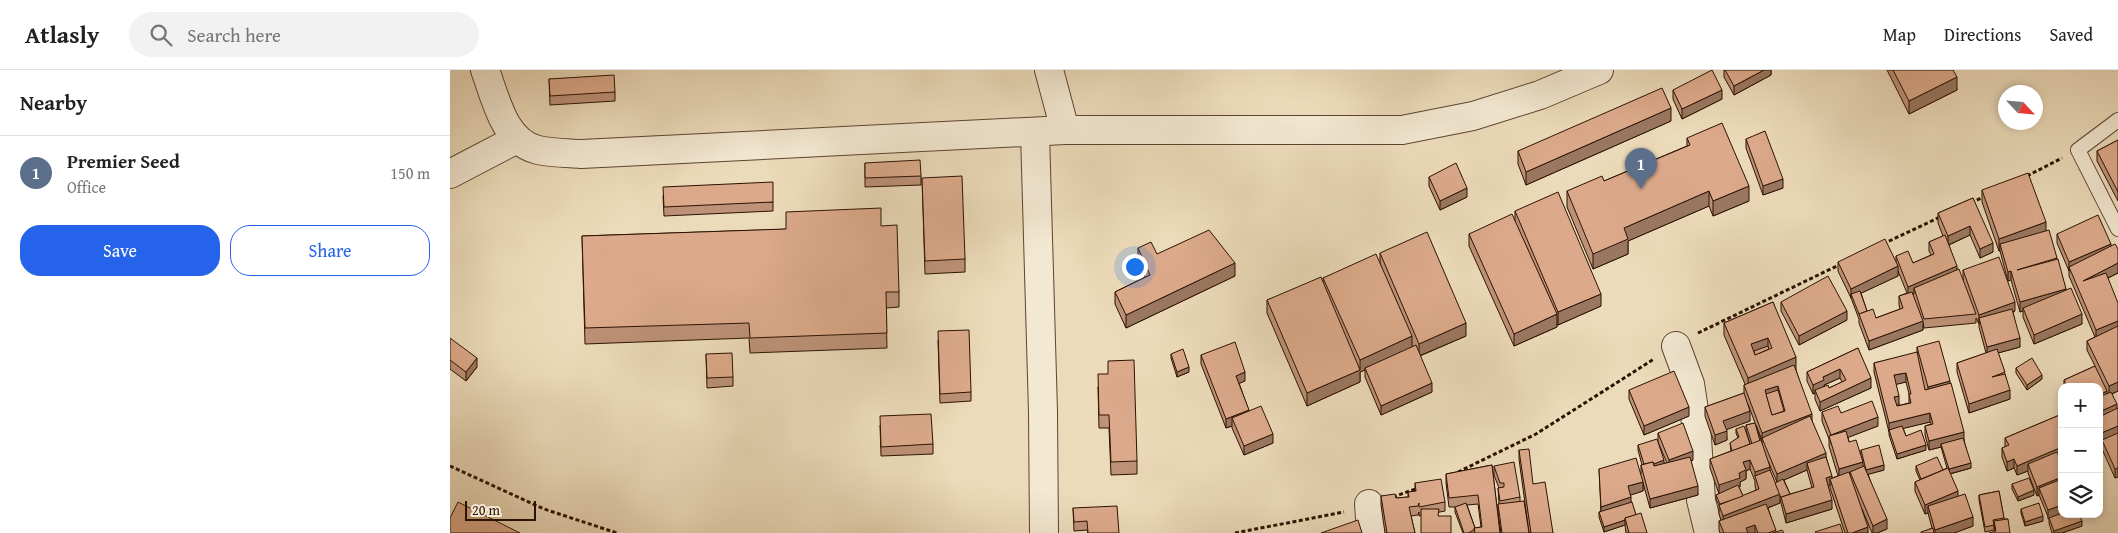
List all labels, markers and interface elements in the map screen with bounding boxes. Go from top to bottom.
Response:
search box [129,12,479,57]
text: Atlasly [25,17,99,52]
icon: search [147,21,175,49]
text: Search here [187,21,281,49]
text: Map [1883,21,1916,48]
text: Directions [1944,21,2021,48]
text: Saved [2049,21,2093,48]
north arrow [1998,85,2043,130]
text: Nearby [20,87,87,118]
text: Premier Seed [67,147,180,175]
pin: 1 [1625,148,1657,189]
text: 1 [32,161,40,185]
text: 150 m [390,161,430,185]
text: Office [67,175,106,199]
button: Save [20,225,220,276]
button: Share [230,225,430,276]
your location [1122,254,1148,280]
map controls [2058,383,2103,518]
button: + [2058,383,2103,428]
button: − [2058,428,2103,473]
button: layers [2058,473,2103,518]
scale bar [465,498,536,521]
text: 20 m [472,500,500,520]

